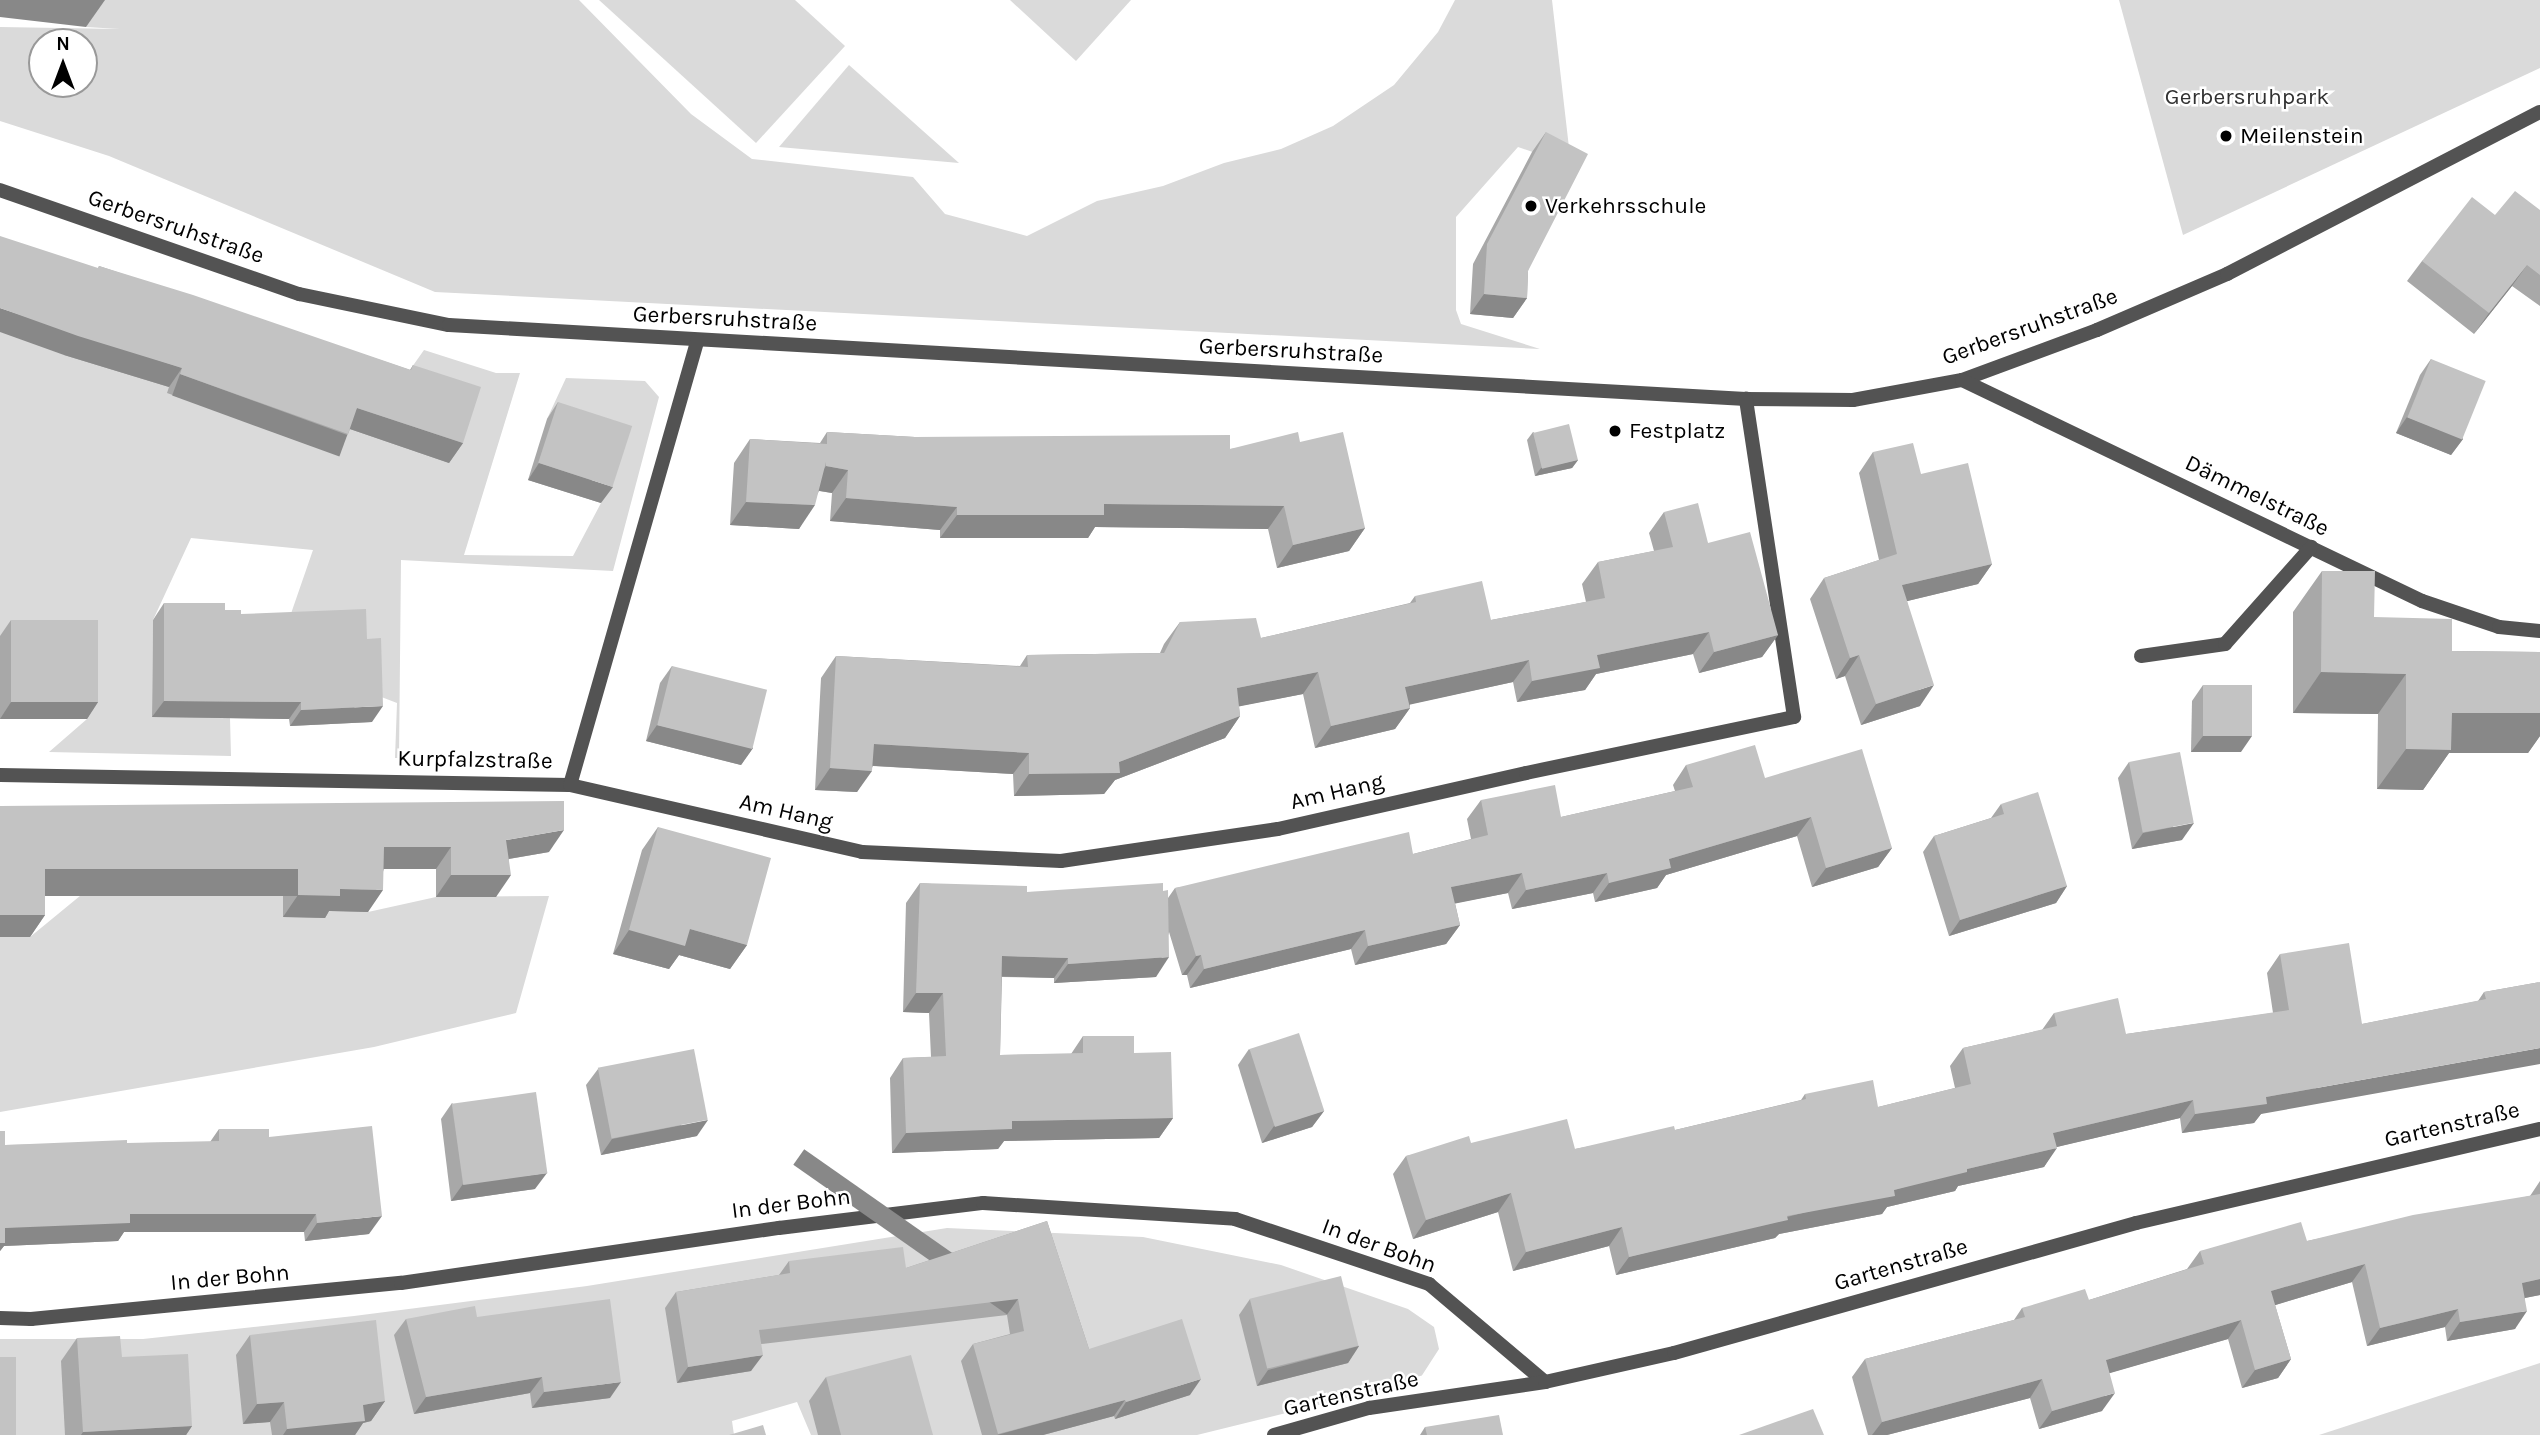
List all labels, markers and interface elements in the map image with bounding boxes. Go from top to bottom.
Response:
north arrow [28,28,98,98]
text: N [56,33,70,55]
park label: Gerbersruhpark [2165,83,2329,111]
place label: Meilenstein [2240,122,2364,150]
marker: Meilenstein [2218,128,2234,144]
street label: Gerbersruhstraße [84,184,268,270]
place label: Verkehrsschule [1545,192,1706,220]
marker: Verkehrsschule [1523,198,1539,214]
street label: Gerbersruhstraße [1939,282,2121,372]
street label: Gerbersruhstraße [632,300,818,338]
street label: Gerbersruhstraße [1198,332,1384,370]
place label: Festplatz [1629,417,1725,445]
marker: Festplatz [1607,423,1623,439]
street label: Dämmelstraße [2181,449,2333,543]
street label: Kurpfalzstraße [397,745,553,775]
street label: Am Hang [1288,768,1386,816]
street label: Am Hang [737,788,835,836]
street label: Gartenstraße [2382,1096,2522,1154]
street label: In der Bohn [730,1183,852,1225]
street label: In der Bohn [1318,1213,1440,1279]
street label: Gartenstraße [1831,1233,1971,1297]
street label: In der Bohn [169,1259,291,1297]
street label: Gartenstraße [1281,1365,1421,1423]

